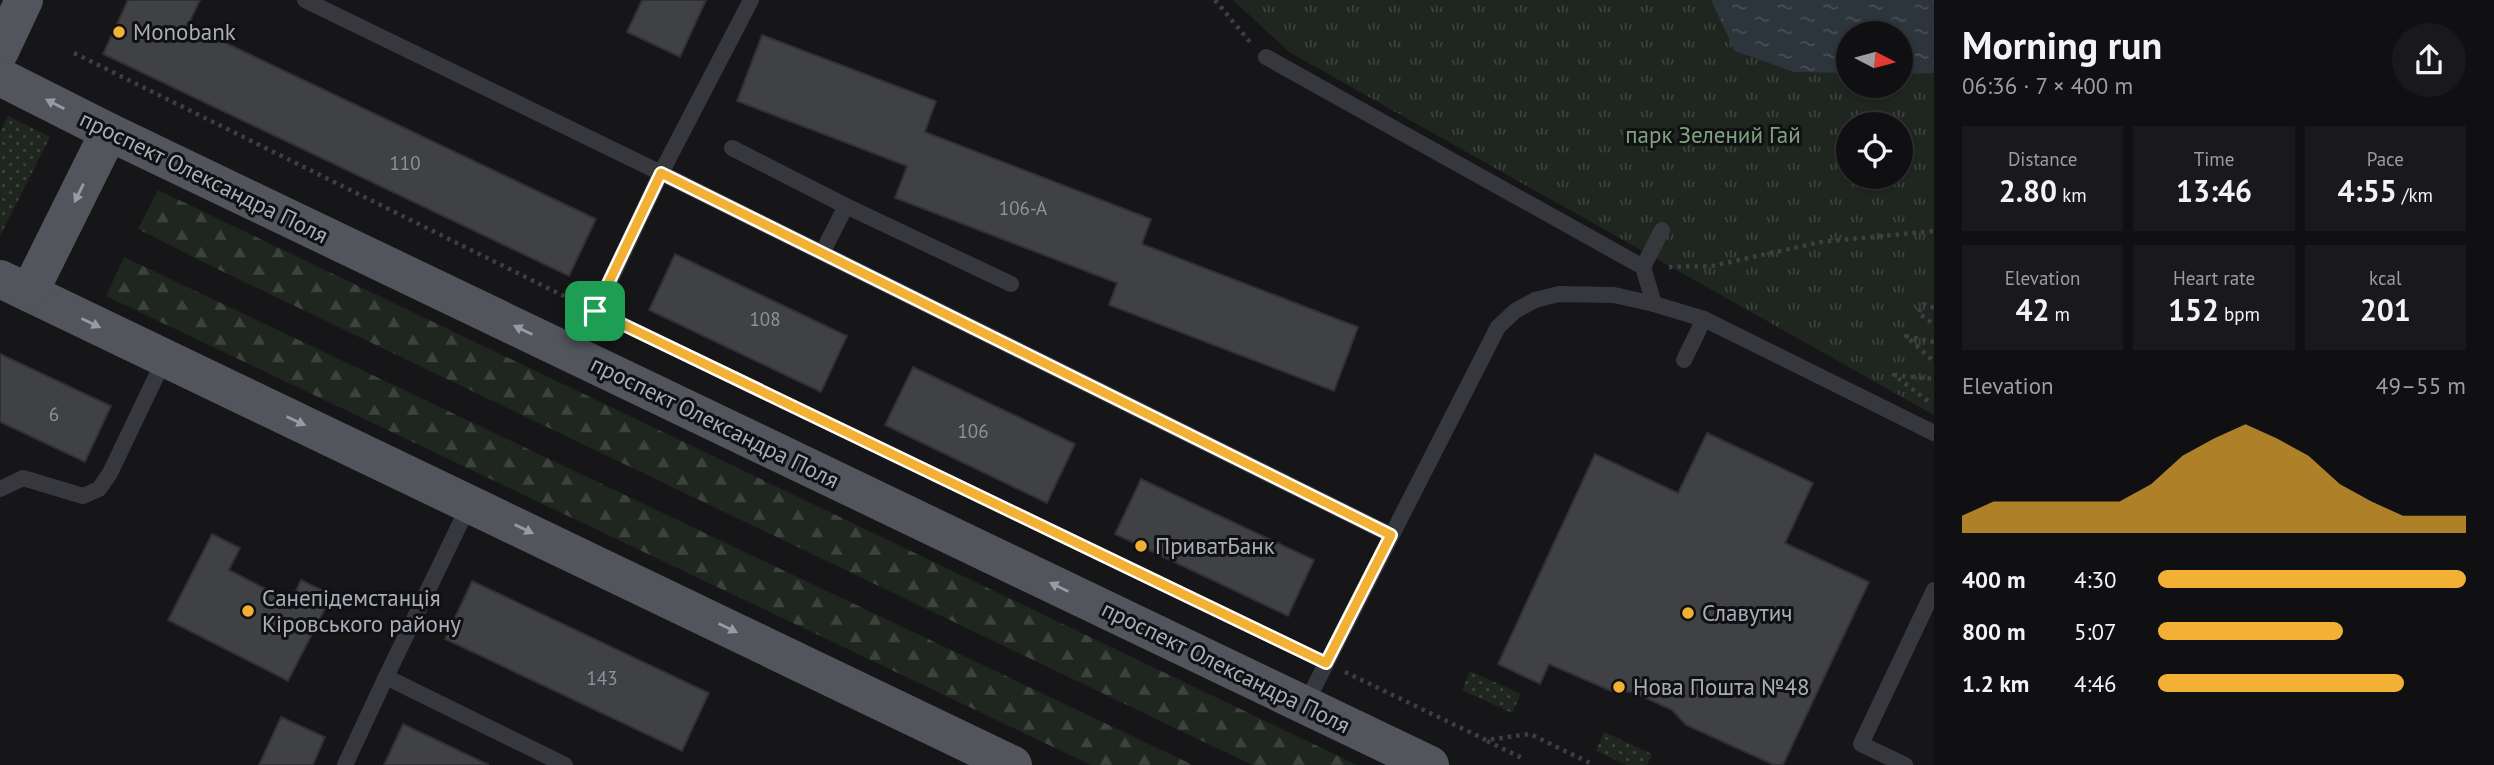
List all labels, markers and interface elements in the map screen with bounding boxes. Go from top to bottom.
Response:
place label: Monobank [133,17,236,46]
text: Morning run [1962,20,2162,69]
north arrow [1836,21,1913,98]
map controls [1836,21,1913,189]
button: share [2392,23,2466,97]
marker: Monobank [111,24,127,40]
text: 06:36 · 7 × 400 m [1962,71,2133,100]
one-way arrow [45,99,65,110]
street label: проспект Олександра Поля [75,104,333,249]
button: locate [1836,112,1913,189]
park label: парк Зелений Гай [1625,120,1801,149]
text: Distance [2008,147,2077,171]
text: Time [2194,147,2234,171]
text: Pace [2367,147,2404,171]
house number: 110 [389,151,421,175]
text: 2.80 [1999,171,2057,210]
text: 13:46 [2176,171,2252,210]
text: 4:55 [2338,171,2397,210]
one-way arrow [73,183,84,203]
text: km [2057,183,2087,207]
text: /km [2397,183,2433,207]
house number: 106-А [999,196,1047,220]
text: Elevation [2005,266,2081,290]
text: Heart rate [2173,266,2255,290]
text: kcal [2369,266,2402,290]
pin [565,281,625,341]
text: 42 [2015,290,2049,329]
text: 152 [2168,290,2219,329]
text: 201 [2360,290,2411,329]
icon: arrive [576,292,614,330]
text: m [2049,302,2070,326]
text: bpm [2219,302,2260,326]
house number: 108 [749,307,781,331]
one-way arrow [81,317,101,328]
one-way arrow [513,325,533,336]
street label: проспект Олександра Поля [586,349,844,494]
text: Elevation [1962,371,2054,400]
text: 49–55 m [2376,371,2466,400]
house number: 6 [49,402,59,426]
one-way arrow [286,415,306,426]
house number: 106 [957,419,989,443]
one-way arrow [514,523,534,535]
place label: ПриватБанк [1155,531,1275,560]
marker: ПриватБанк [1133,538,1149,554]
text: 400 m [1962,565,2025,594]
text: 4:30 [2074,565,2117,594]
one-way arrow [1049,582,1069,593]
place label: Санепідемстанція Кіровського району [262,583,461,638]
street label: проспект Олександра Поля [1097,594,1355,739]
place label: Славутич [1702,598,1793,627]
marker: Санепідемстанція Кіровського району [240,603,256,619]
marker: Славутич [1680,605,1696,621]
text: 800 m [1962,617,2025,646]
text: 5:07 [2074,617,2117,646]
one-way arrow [718,622,738,633]
house number: 143 [586,666,618,690]
text: 1.2 km [1962,669,2029,698]
text: 4:46 [2074,669,2117,698]
place label: Нова Пошта №48 [1633,672,1810,701]
marker: Нова Пошта №48 [1611,679,1627,695]

